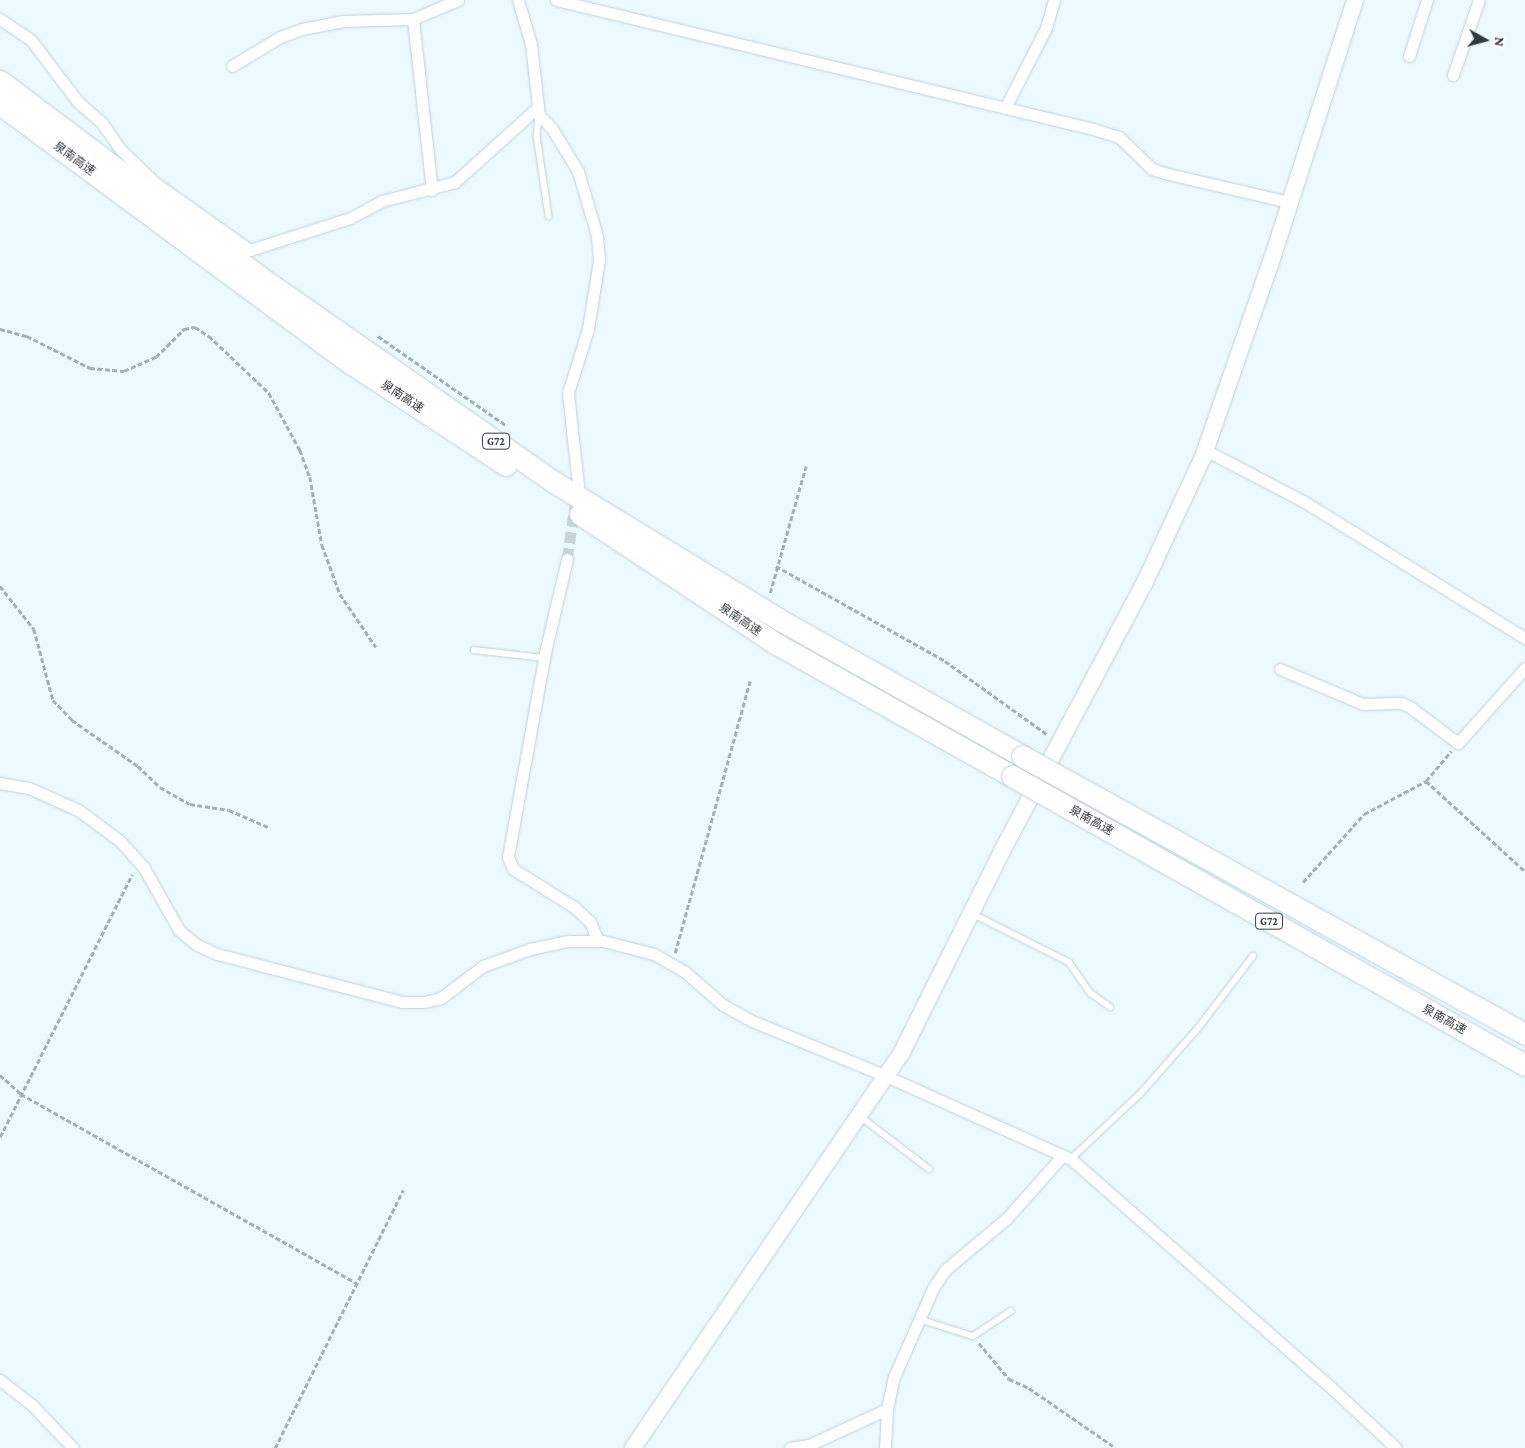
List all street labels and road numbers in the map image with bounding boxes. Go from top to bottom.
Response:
street label: 泉南高速 [50,139,98,179]
street label: 泉南高速 [378,378,426,416]
road number: G72 [481,432,511,450]
street label: 泉南高速 [716,601,764,639]
street label: 泉南高速 [1067,803,1115,839]
road number: G72 [1254,912,1284,929]
street label: 泉南高速 [1420,1002,1468,1038]

